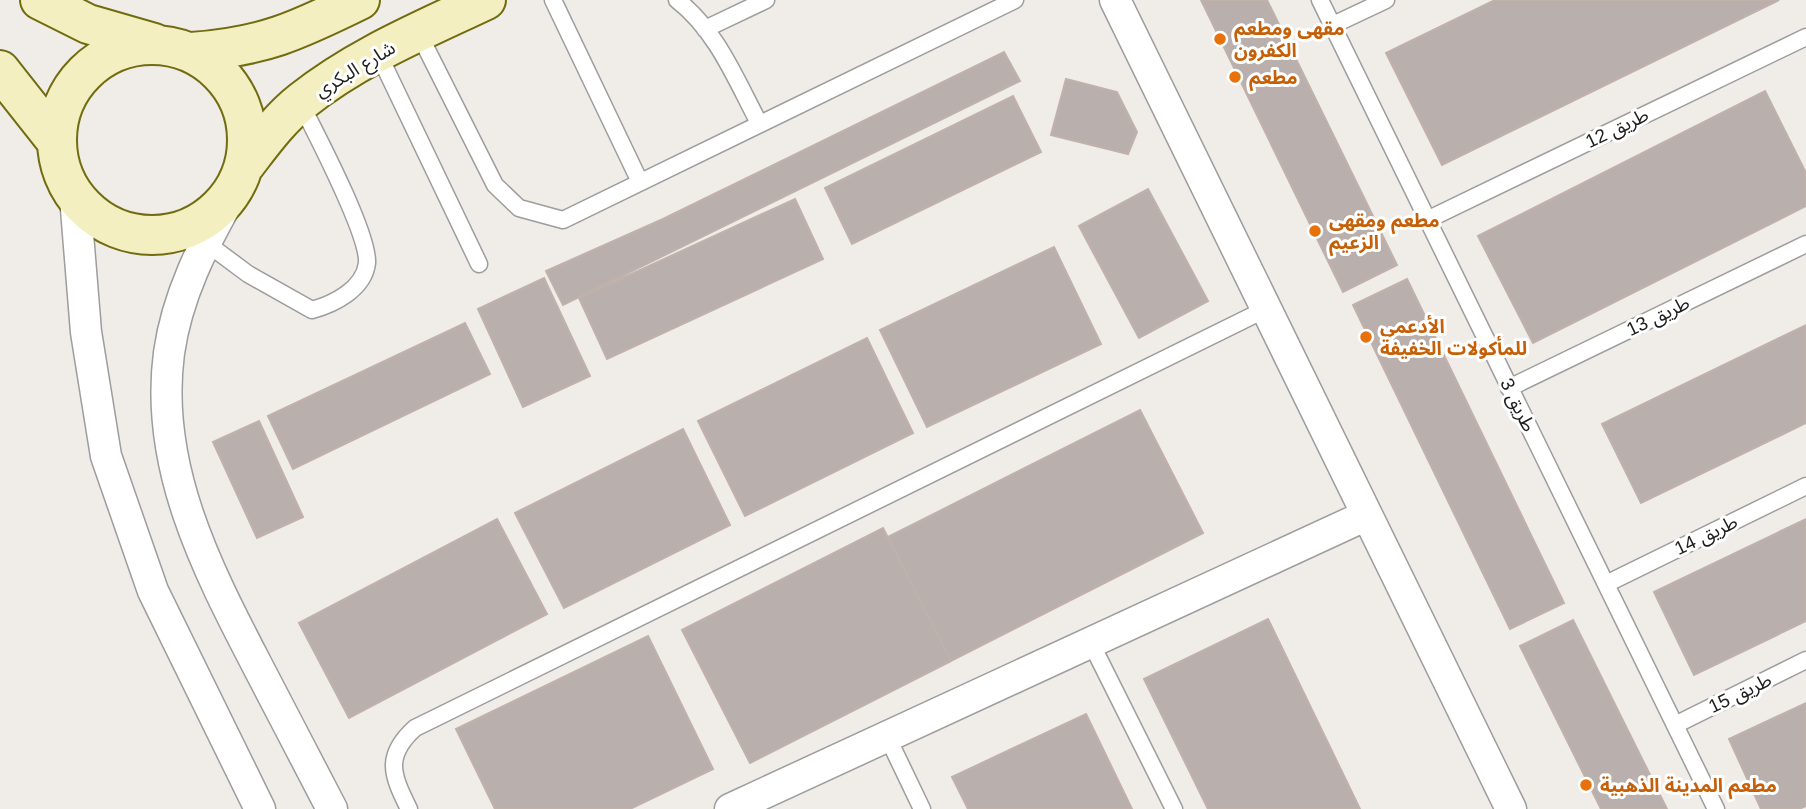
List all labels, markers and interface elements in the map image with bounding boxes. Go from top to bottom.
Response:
place label: مقهى ومطعم الكفرون [1234,18,1344,62]
marker: مقهى ومطعم الكفرون [1212,31,1228,47]
street label: شارع البكري [311,37,401,105]
place label: مطعم [1249,67,1298,92]
marker: مطعم [1227,69,1243,85]
street label: طريق 12 [1582,104,1652,153]
place label: مطعم ومقهى الزعيم [1329,210,1439,257]
marker: مطعم ومقهى الزعيم [1307,223,1323,239]
street label: طريق 13 [1623,292,1693,341]
place label: الأدعمي للمأكولات الخفيفة [1380,314,1527,359]
marker: الأدعمي للمأكولات الخفيفة [1358,329,1374,345]
street label: طريق 3 [1495,375,1540,436]
street label: طريق 14 [1671,511,1741,560]
street label: طريق 15 [1705,669,1775,718]
place label: مطعم المدينة الذهبية [1600,775,1777,800]
marker: مطعم المدينة الذهبية [1578,777,1594,793]

